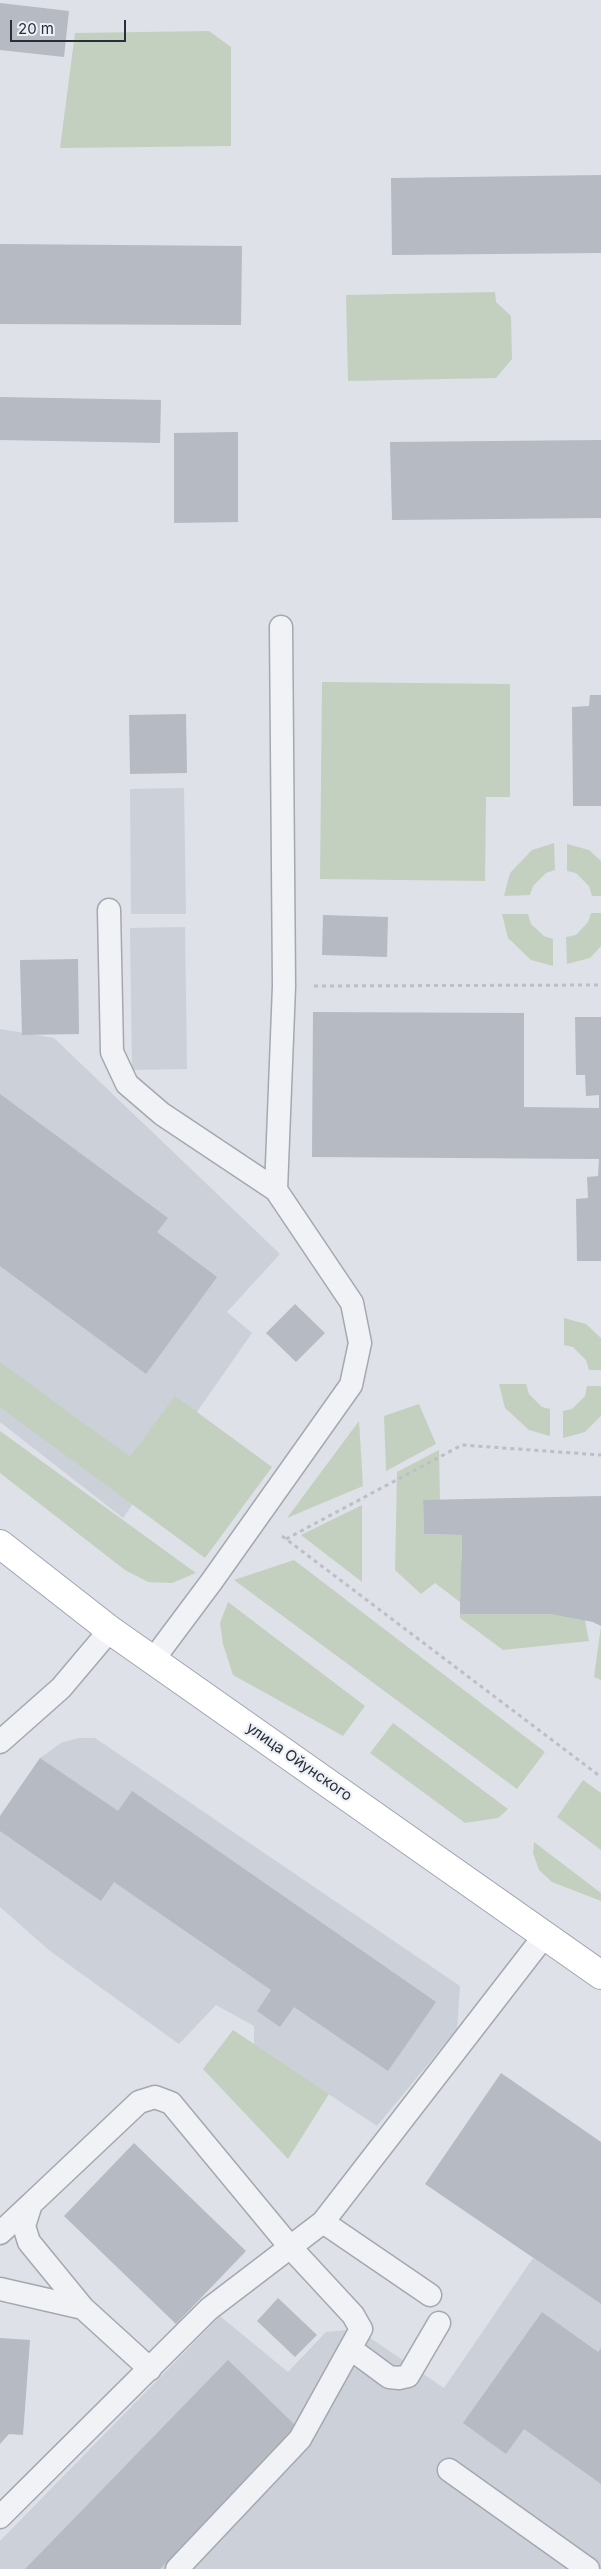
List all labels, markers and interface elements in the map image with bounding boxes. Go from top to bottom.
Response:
scale bar [12,10,129,42]
text: 20 m [18,19,54,38]
street label: улица Ойунского [243,1719,355,1805]

